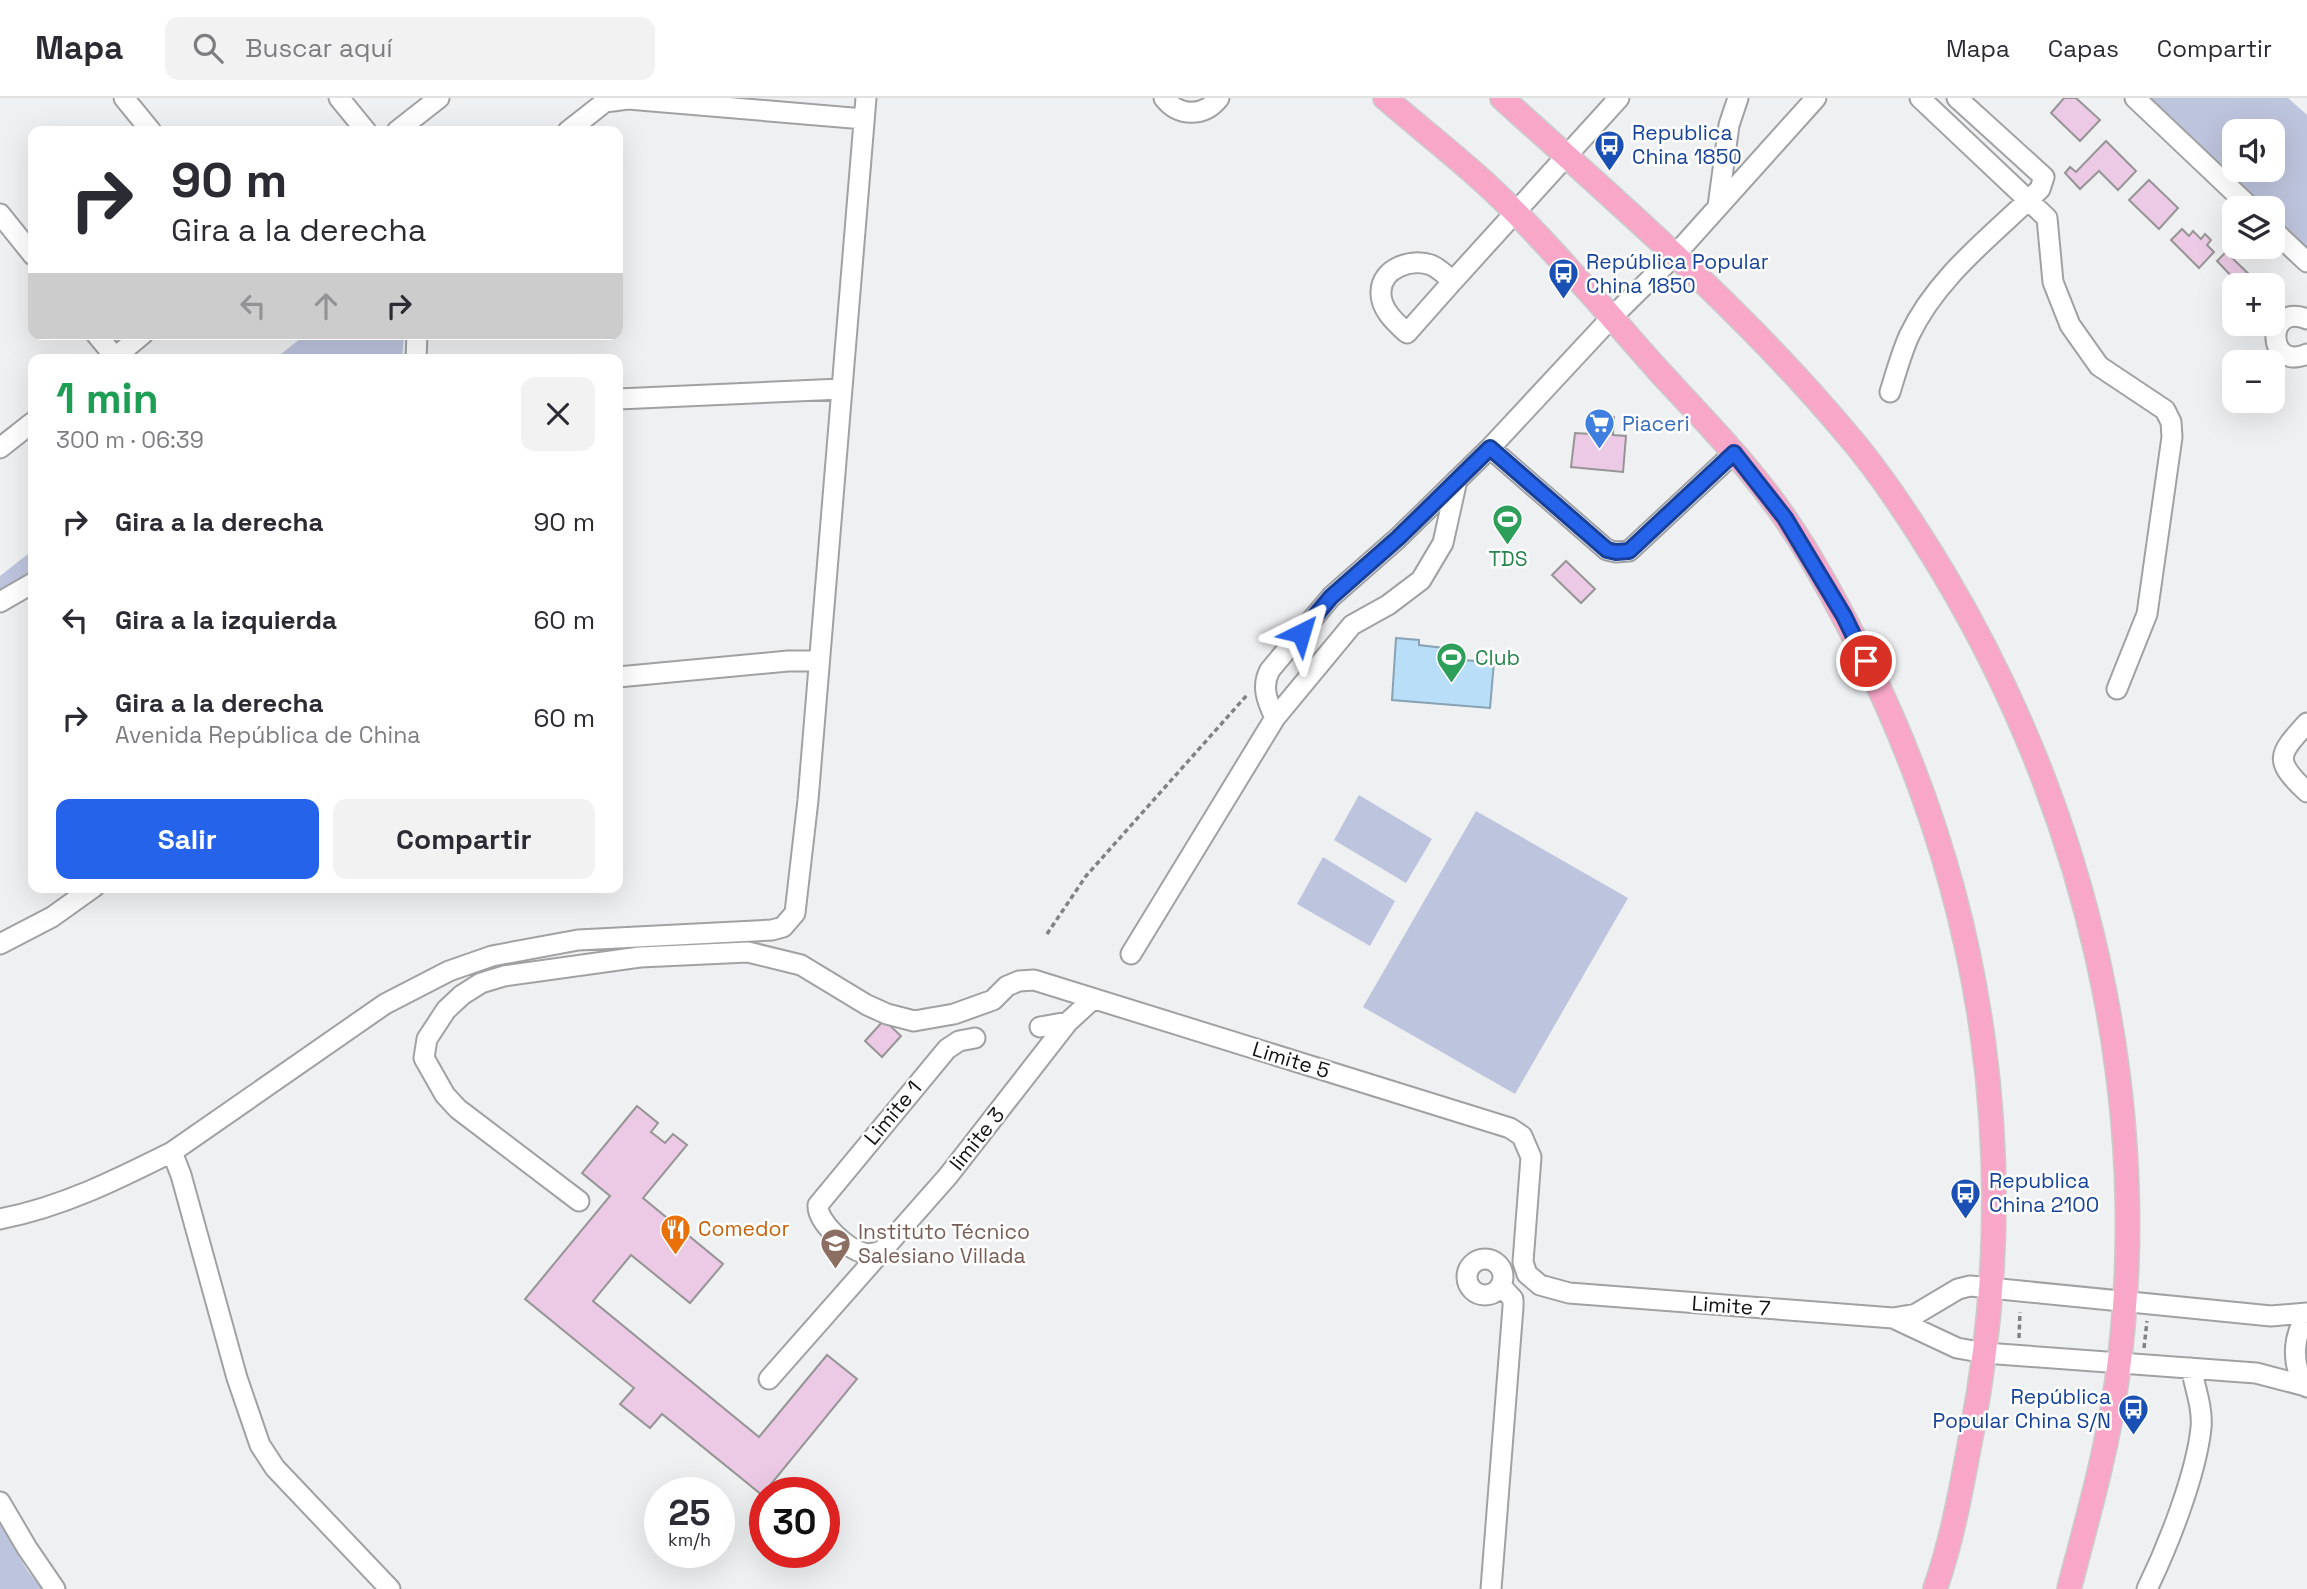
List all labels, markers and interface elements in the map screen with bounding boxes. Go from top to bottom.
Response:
search box [165,17,655,80]
text: Mapa [35,27,123,69]
icon: search [189,29,227,67]
text: Buscar aquí [245,31,393,65]
text: Mapa [1946,33,2010,64]
text: Capas [2048,33,2119,64]
text: Compartir [2157,33,2272,64]
place label: Republica China 1850 [1632,119,1742,170]
map controls [2222,119,2285,413]
button: sound [2222,119,2285,182]
bus stop icon: Republica China 1850 [1592,128,1626,172]
text: 90 m [171,149,287,211]
icon: right [56,154,147,245]
button: layers [2222,196,2285,259]
text: Gira a la derecha [171,210,426,250]
place label: República Popular China 1850 [1586,248,1769,299]
bus stop icon: República Popular China 1850 [1546,257,1580,301]
button: + [2222,273,2285,336]
icon: left [234,287,272,325]
icon: ahead [307,287,345,325]
icon: right [380,287,418,325]
button: − [2222,350,2285,413]
text: 1 min [56,372,159,425]
button: close [521,377,595,451]
supermarket icon: Piaceri [1582,407,1616,451]
place label: Piaceri [1622,410,1690,437]
text: 300 m · 06:39 [56,425,204,455]
sports icon: TDS [1491,502,1525,546]
icon: right [56,503,94,541]
text: Gira a la derecha [115,505,324,539]
text: 90 m [533,505,595,539]
place label: TDS [1488,545,1528,572]
position arrow [1264,596,1338,670]
icon: left [56,601,94,639]
text: Gira a la izquierda [115,603,337,637]
text: 60 m [533,603,595,637]
pin [1836,631,1896,691]
sports icon: Club [1435,641,1469,685]
icon: arrive [1847,642,1885,680]
place label: Club [1475,644,1520,671]
text: Gira a la derecha [115,686,324,720]
icon: right [56,699,94,737]
text: 60 m [533,701,595,735]
text: Avenida República de China [115,720,420,750]
button: Salir [56,799,319,879]
button: Compartir [333,799,595,879]
street label: Limite 5 [1249,1035,1333,1084]
street label: Limite 1 [858,1075,927,1150]
street label: limite 3 [943,1102,1010,1176]
place label: Republica China 2100 [1989,1167,2099,1218]
bus stop icon: Republica China 2100 [1949,1176,1983,1220]
restaurant icon: Comedor [658,1212,692,1256]
place label: Comedor [698,1215,789,1242]
place label: Instituto Técnico Salesiano Villada [858,1218,1030,1269]
school or university icon: Instituto Técnico Salesiano Villada [818,1227,852,1271]
street label: Limite 7 [1691,1289,1771,1322]
place label: República Popular China S/N [1933,1383,2111,1434]
bus stop icon: República Popular China S/N [2117,1392,2151,1436]
speed limit sign: 30 [749,1477,840,1568]
text: 25 [669,1491,710,1535]
text: km/h [668,1528,711,1551]

